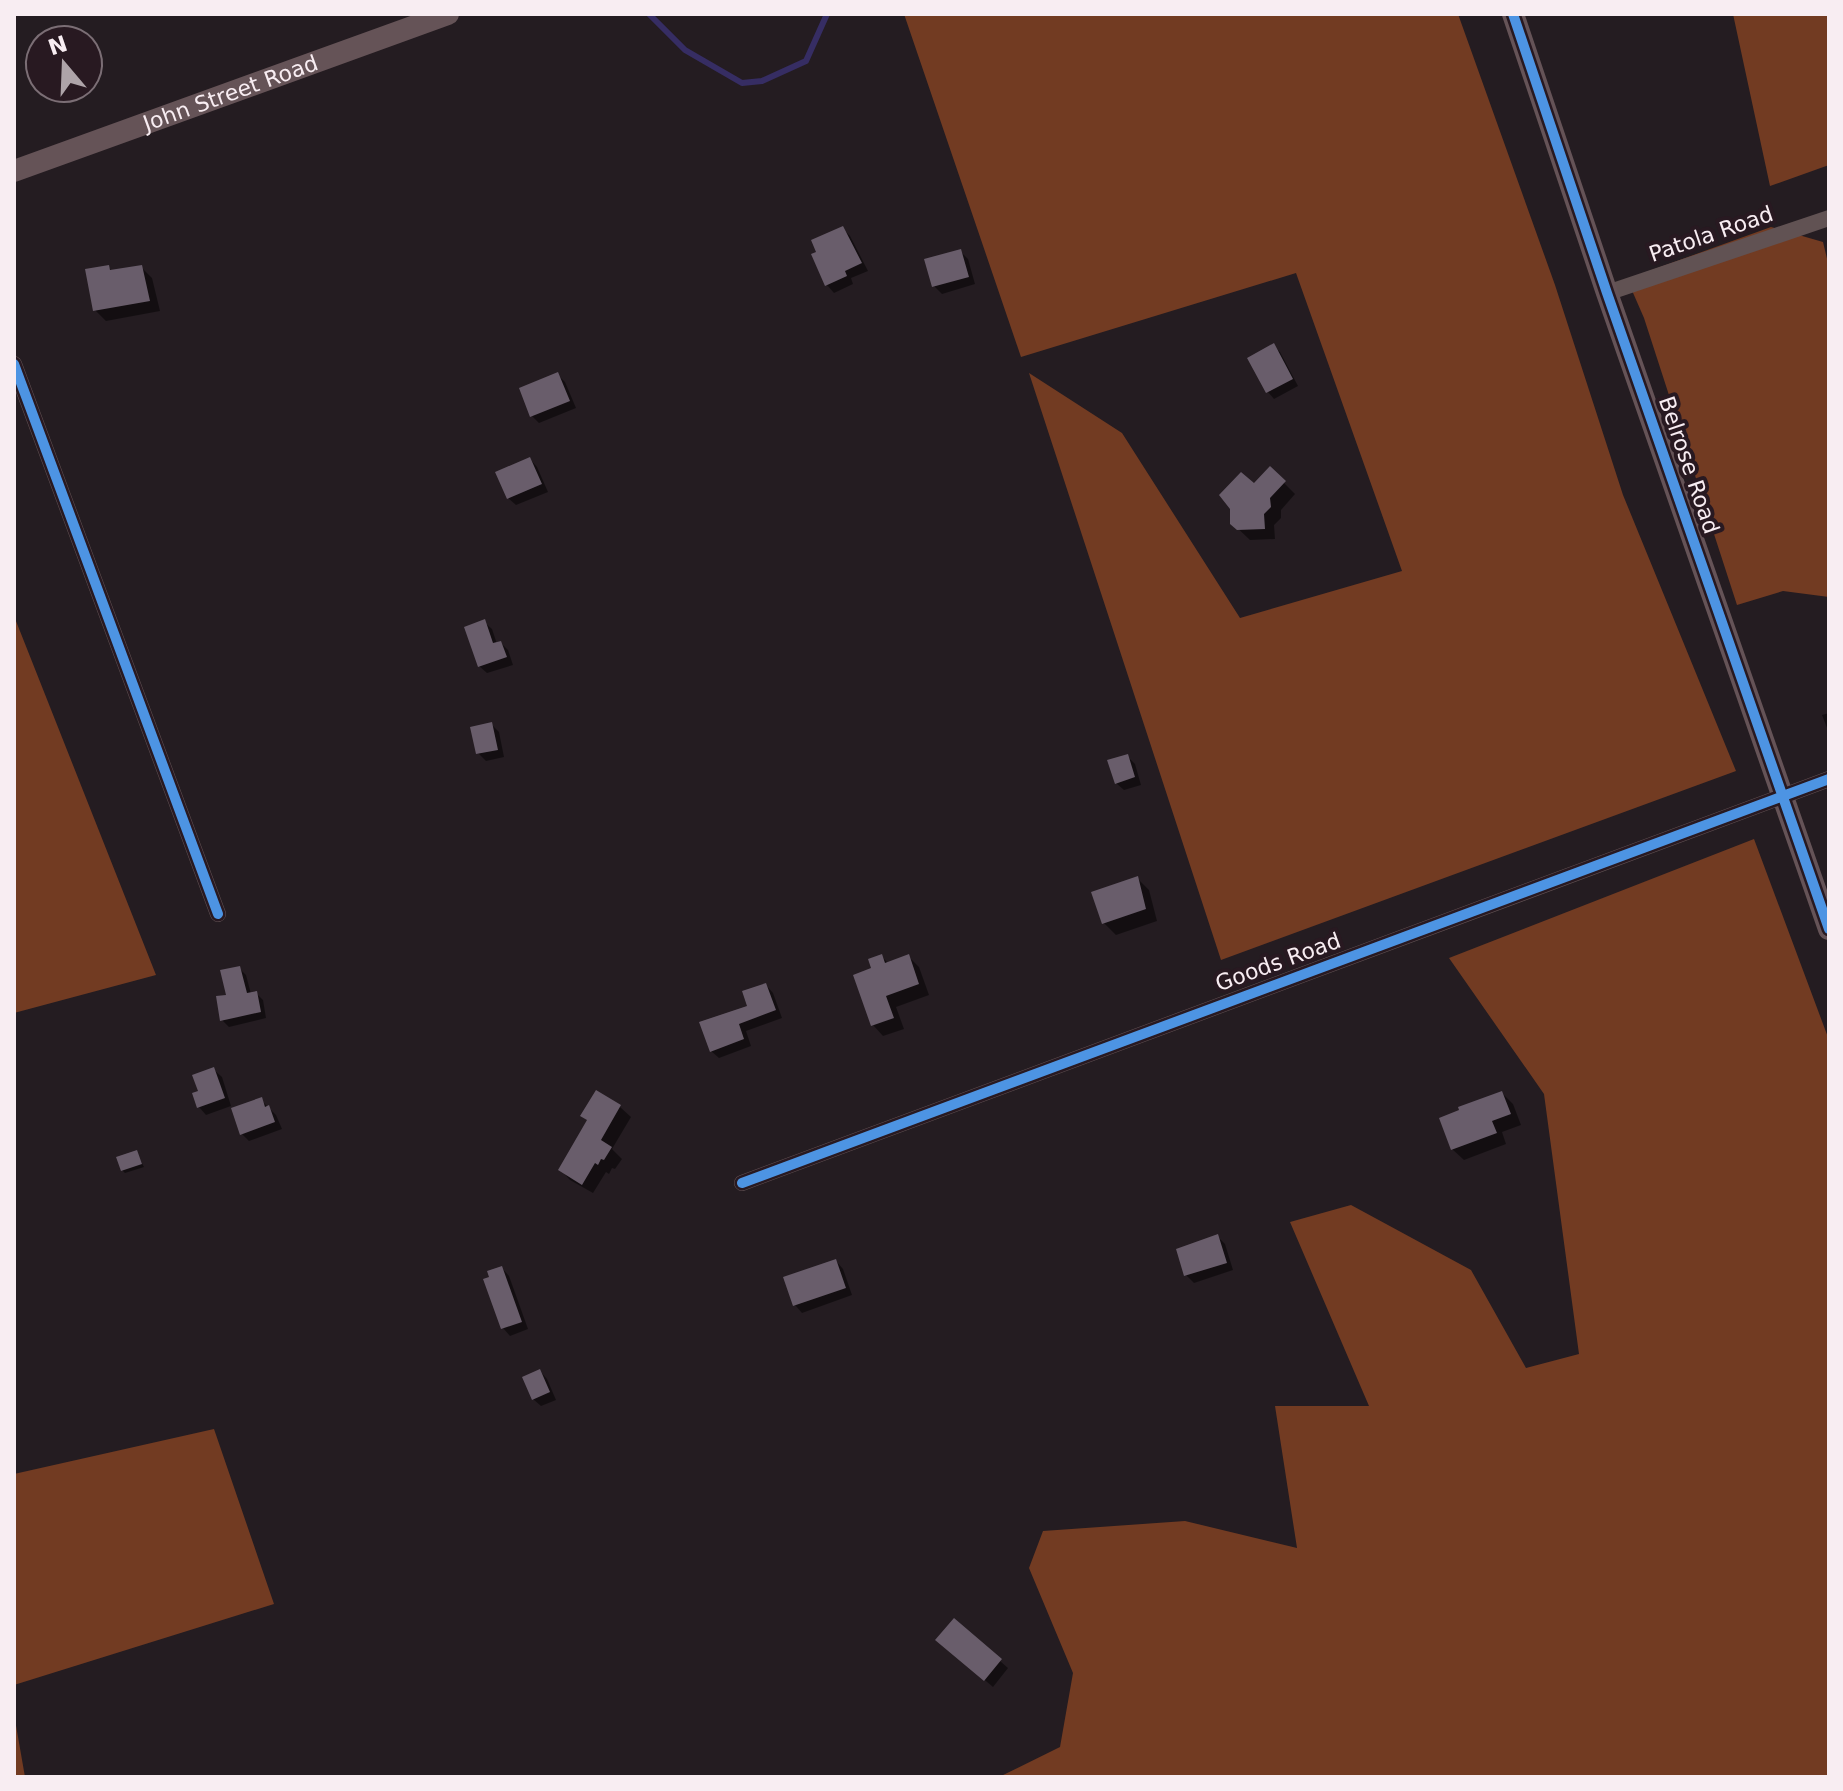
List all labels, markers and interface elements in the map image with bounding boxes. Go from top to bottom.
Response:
north arrow [24,24,104,104]
text: N [45,31,70,60]
street label: John Street Road [138,50,321,136]
street label: Patola Road [1646,201,1776,267]
street label: Belrose Road [1654,393,1724,537]
street label: Goods Road [1212,928,1344,996]

